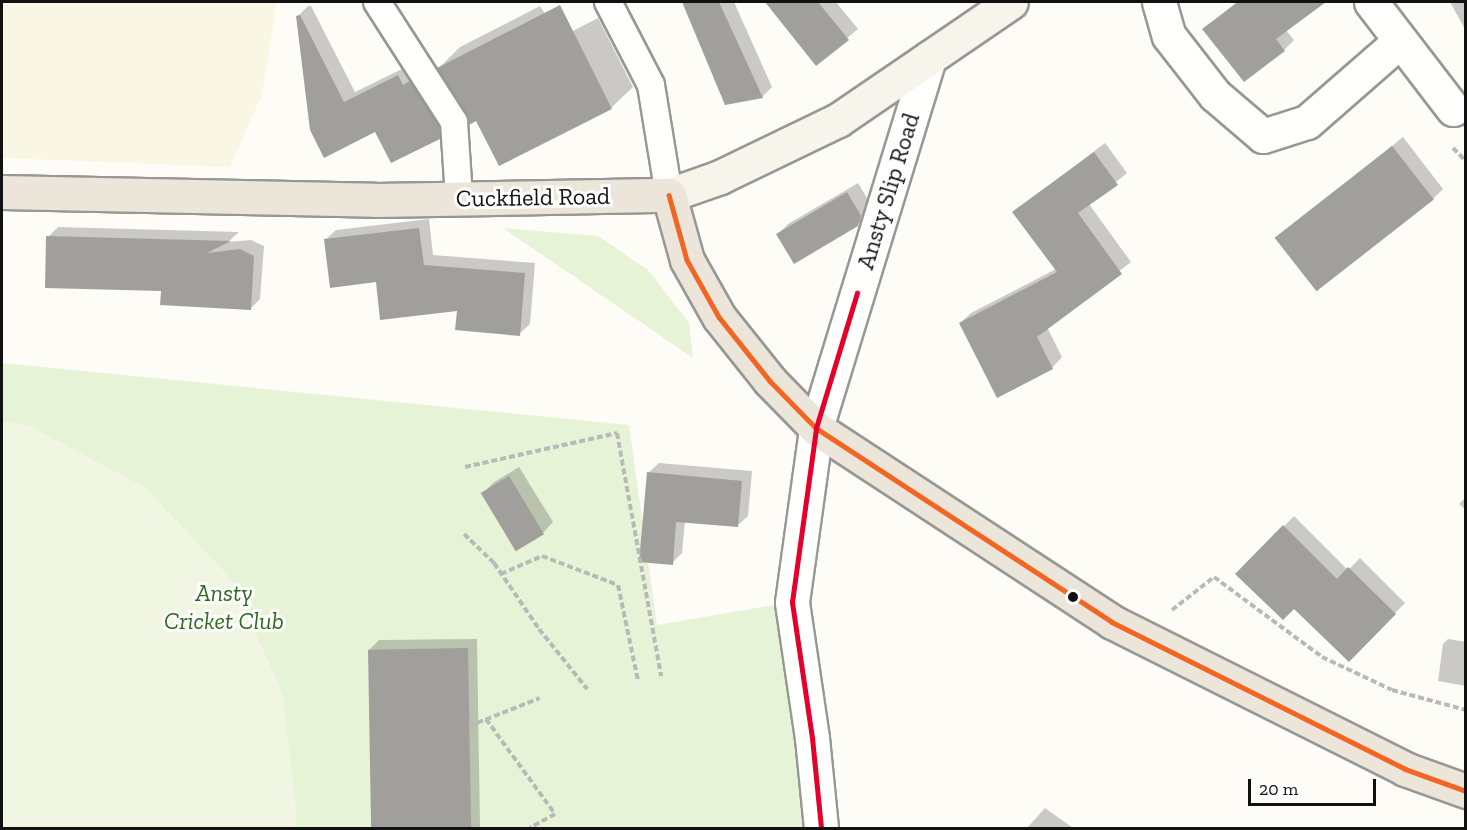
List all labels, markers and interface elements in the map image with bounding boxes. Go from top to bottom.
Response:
street label: Ansty Slip Road [850,109,926,273]
street label: Cuckfield Road [456,181,610,213]
park label: Ansty Cricket Club [164,579,284,635]
unlabelled marker [1067,591,1079,603]
scale bar [1251,767,1378,805]
text: 20 m [1259,778,1298,800]

